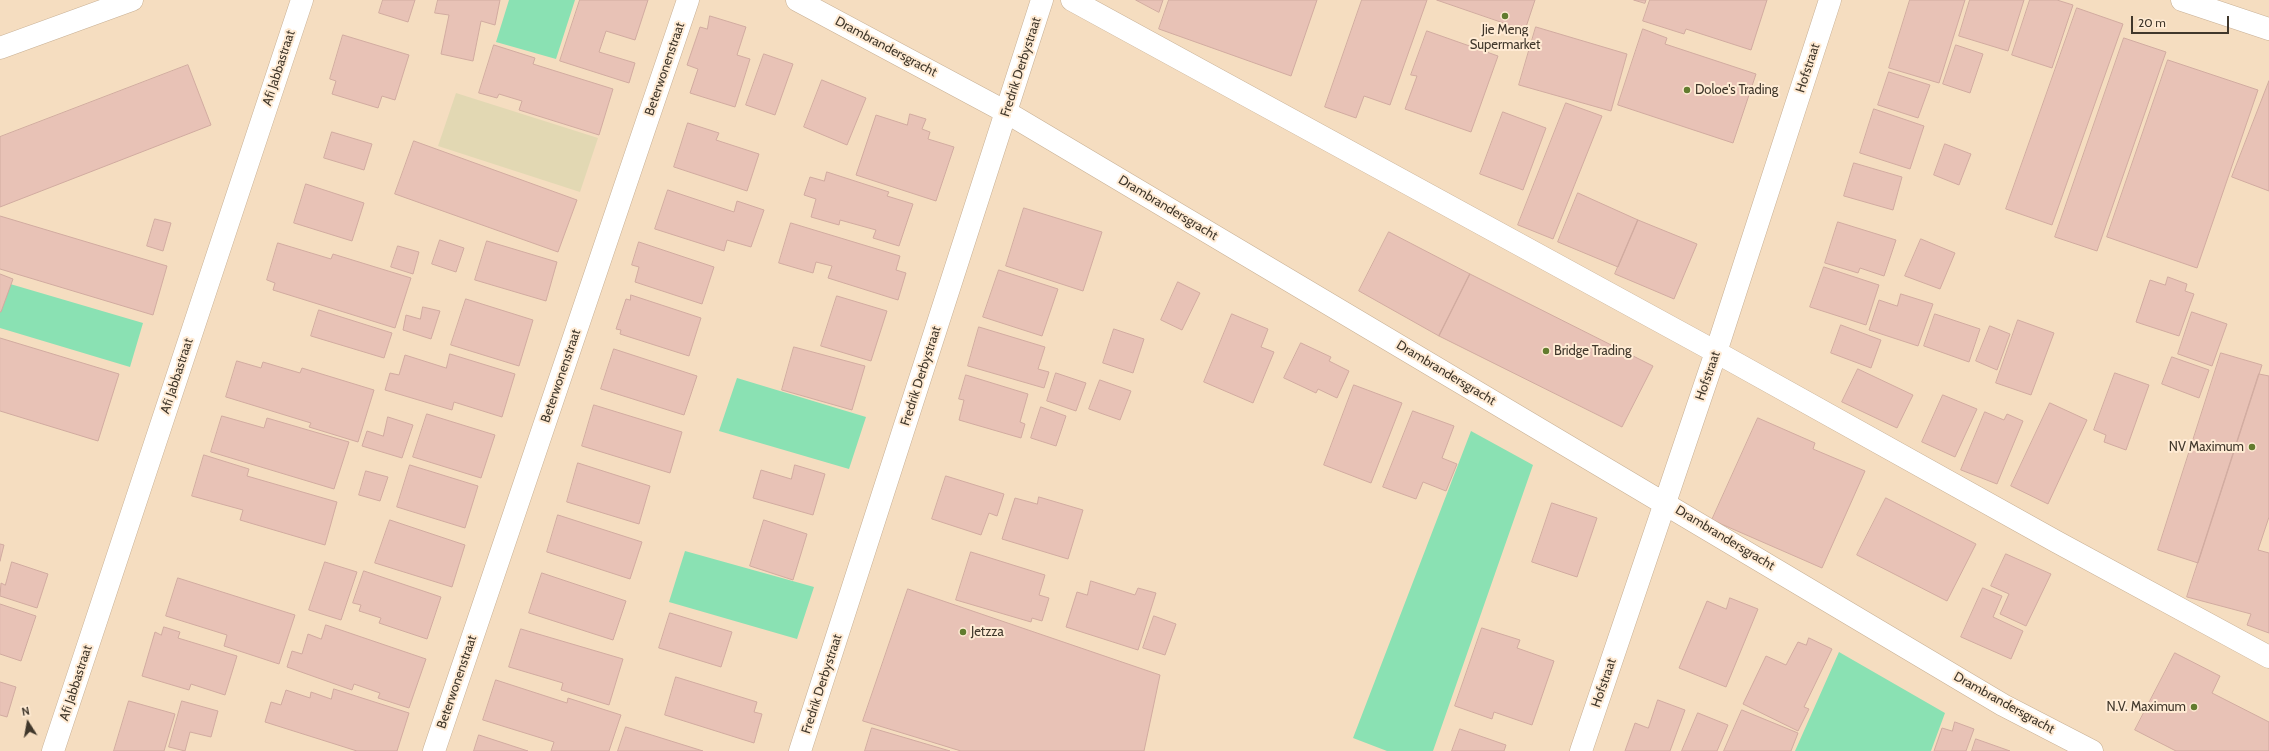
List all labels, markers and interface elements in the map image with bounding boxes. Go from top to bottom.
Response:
scale bar [2133,8,2231,34]
marker: Jie Meng Supermarket [1500,11,1510,21]
street label: Drambrandersgracht [832,14,940,80]
street label: Fredrik Derbystraat [998,15,1044,119]
text: 20 m [2138,15,2166,30]
street label: Beterwonenstraat [642,20,688,118]
place label: Jie Meng Supermarket [1470,22,1540,53]
street label: Afi Jabbastraat [259,28,299,108]
street label: Hofstraat [1793,41,1823,95]
place label: Doloe's Trading [1695,82,1778,98]
marker: Doloe's Trading [1682,85,1692,95]
street label: Drambrandersgracht [1116,172,1220,244]
street label: Fredrik Derbystraat [898,324,944,428]
street label: Beterwonenstraat [538,327,584,425]
street label: Afi Jabbastraat [157,336,197,416]
street label: Drambrandersgracht [1394,337,1498,409]
place label: Bridge Trading [1554,343,1632,359]
marker: Bridge Trading [1541,346,1551,356]
street label: Hofstraat [1692,349,1724,403]
place label: NV Maximum [2169,439,2244,455]
marker: NV Maximum [2247,442,2257,452]
street label: Drambrandersgracht [1673,502,1777,574]
place label: Jetzza [971,624,1004,640]
marker: Jetzza [958,627,968,637]
street label: Fredrik Derbystraat [799,632,845,736]
street label: Beterwonenstraat [434,633,480,731]
street label: Afi Jabbastraat [56,643,96,723]
street label: Hofstraat [1588,656,1620,710]
street label: Drambrandersgracht [1951,669,2057,737]
place label: N.V. Maximum [2106,699,2186,715]
marker: N.V. Maximum [2189,702,2199,712]
north arrow [8,703,48,743]
text: N [21,704,31,719]

